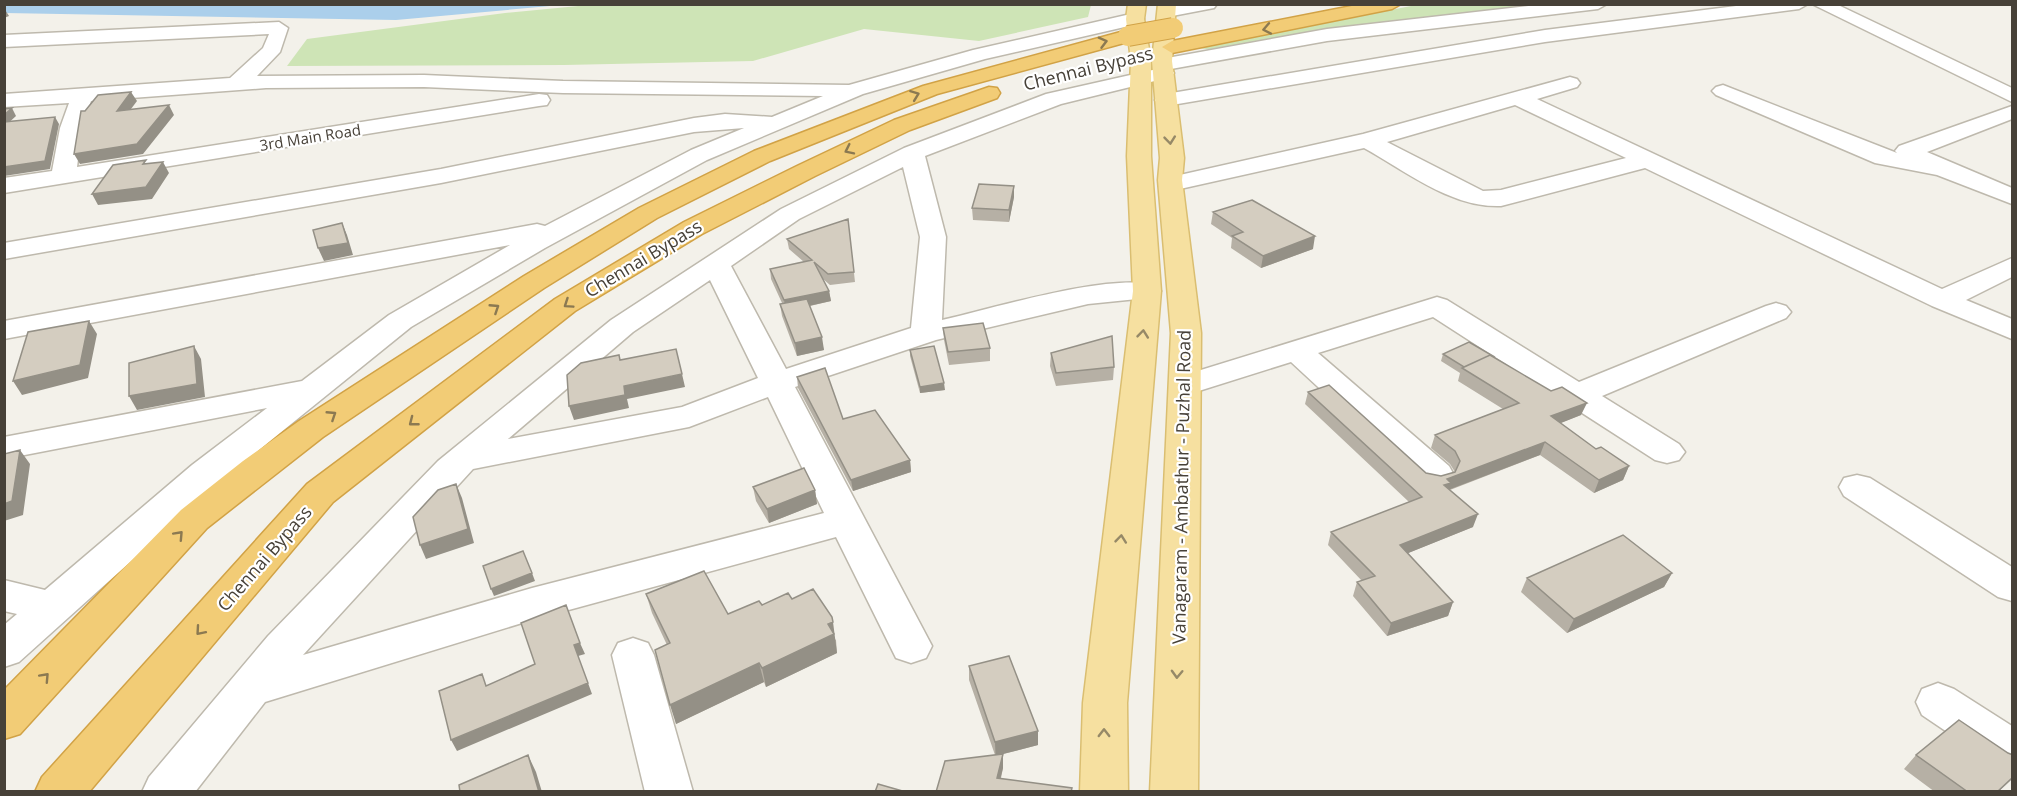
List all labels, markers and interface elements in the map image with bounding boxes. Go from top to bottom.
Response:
one-way arrow [1262,22,1272,35]
one-way arrow [1098,37,1108,50]
street label: Chennai Bypass [1021,40,1155,96]
one-way arrow [909,90,920,103]
street label: 3rd Main Road [258,119,362,155]
one-way arrow [1164,135,1176,145]
one-way arrow [845,143,856,155]
street label: Chennai Bypass [580,214,706,302]
one-way arrow [563,297,574,308]
one-way arrow [488,304,499,315]
one-way arrow [1136,329,1149,339]
street label: Vanagaram - Ambathur - Puzhal Road [1166,330,1196,644]
one-way arrow [326,411,336,423]
one-way arrow [409,415,420,426]
street label: Chennai Bypass [211,500,317,616]
one-way arrow [172,532,183,542]
one-way arrow [1115,534,1127,543]
one-way arrow [196,624,207,635]
one-way arrow [1171,670,1184,679]
one-way arrow [37,673,48,684]
one-way arrow [1098,729,1111,738]

